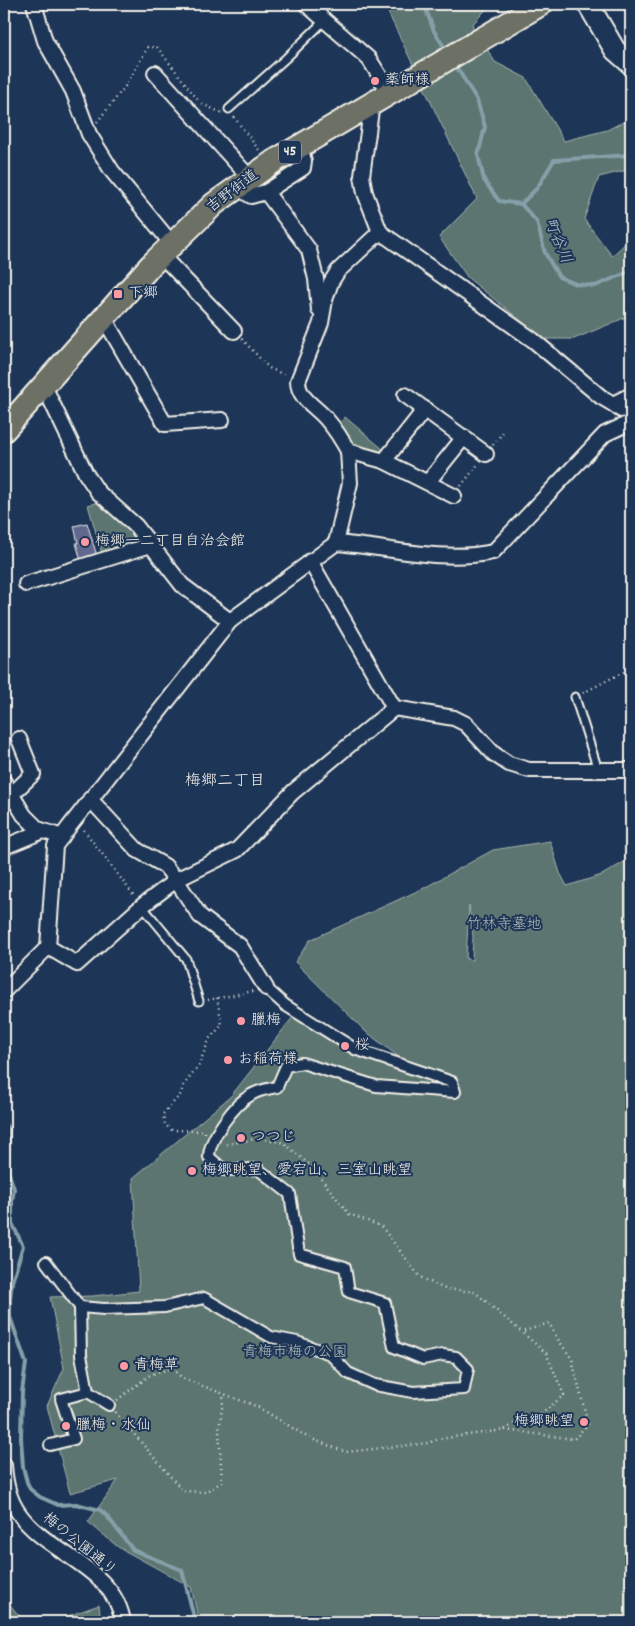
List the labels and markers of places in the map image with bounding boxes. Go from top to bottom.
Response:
place label: 薬師様 [385,70,430,92]
marker: 薬師様 [369,75,381,87]
place label: 下郷 [128,283,158,305]
marker: 下郷 [112,288,124,300]
place label: 梅郷一二丁目自治会館 [95,531,245,553]
marker: 梅郷一二丁目自治会館 [79,536,91,548]
place label: 臘梅 [251,1010,281,1032]
marker: 臘梅 [235,1015,247,1027]
place label: 桜 [355,1035,370,1057]
marker: 桜 [339,1040,351,1052]
place label: お稲荷様 [238,1049,298,1071]
marker: お稲荷様 [222,1054,234,1066]
place label: つつじ [251,1127,296,1149]
marker: つつじ [235,1132,247,1144]
place label: 梅郷眺望、愛宕山、三室山眺望 [202,1160,412,1182]
marker: 梅郷眺望、愛宕山、三室山眺望 [186,1165,198,1177]
place label: 青梅草 [134,1355,179,1377]
marker: 青梅草 [118,1360,130,1372]
place label: 梅郷眺望 [514,1411,574,1433]
place label: 臘梅・水仙 [76,1415,151,1437]
marker: 梅郷眺望 [578,1416,590,1428]
marker: 臘梅・水仙 [60,1420,72,1432]

